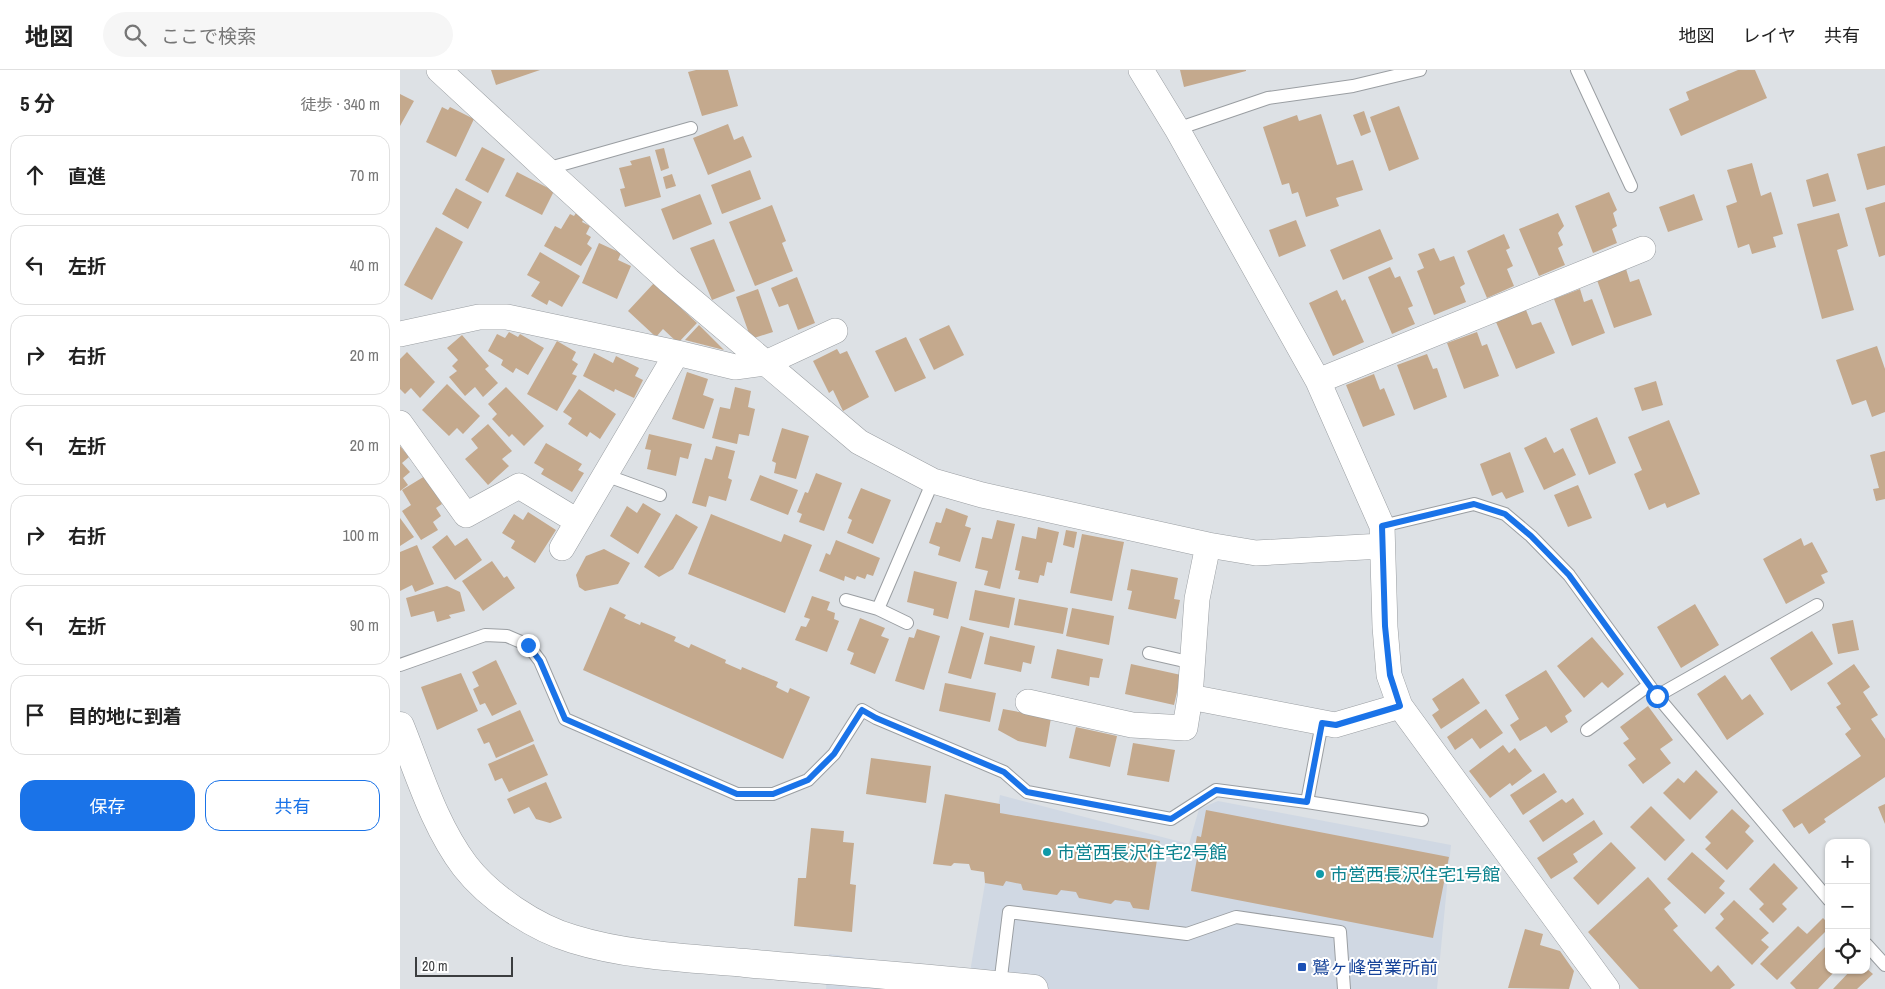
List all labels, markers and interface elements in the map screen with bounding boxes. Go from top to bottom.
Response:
search box [103,12,453,57]
text: 地図 [25,20,73,52]
icon: search [121,21,149,49]
text: ここで検索 [161,23,256,49]
text: 地図 [1679,23,1715,48]
text: レイヤ [1743,23,1796,48]
text: 共有 [1824,23,1860,48]
text: 5 分 [20,89,55,118]
text: 徒歩 · 340 m [301,93,380,115]
icon: ahead [21,161,49,189]
text: 直進 [68,163,106,189]
text: 70 m [350,164,379,186]
icon: left [21,251,49,279]
text: 左折 [68,253,106,279]
text: 40 m [350,254,379,276]
icon: right [21,341,49,369]
text: 右折 [68,343,106,369]
text: 20 m [350,344,379,366]
icon: left [21,431,49,459]
text: 左折 [68,433,106,459]
text: 20 m [350,434,379,456]
icon: right [21,521,49,549]
text: 右折 [68,523,106,549]
text: 100 m [343,524,379,546]
icon: left [21,611,49,639]
text: 左折 [68,613,106,639]
text: 90 m [350,614,379,636]
route end [517,634,540,657]
route start [1646,685,1669,708]
icon: arrive [21,701,49,729]
text: 目的地に到着 [68,703,182,729]
button: 保存 [20,780,195,831]
button: 共有 [205,780,380,831]
map controls [1825,839,1870,974]
button: + [1825,839,1870,884]
place label: 市営西長沢住宅2号館 [1057,840,1227,865]
marker: 市営西長沢住宅2号館 [1041,846,1053,858]
place label: 市営西長沢住宅1号館 [1330,862,1500,887]
marker: 市営西長沢住宅1号館 [1314,868,1326,880]
button: − [1825,884,1870,929]
button: locate [1825,929,1870,974]
scale bar [415,954,512,977]
place label: 鷲ヶ峰営業所前 [1312,955,1438,980]
text: 20 m [422,957,448,975]
marker: 鷲ヶ峰営業所前 [1296,961,1308,973]

